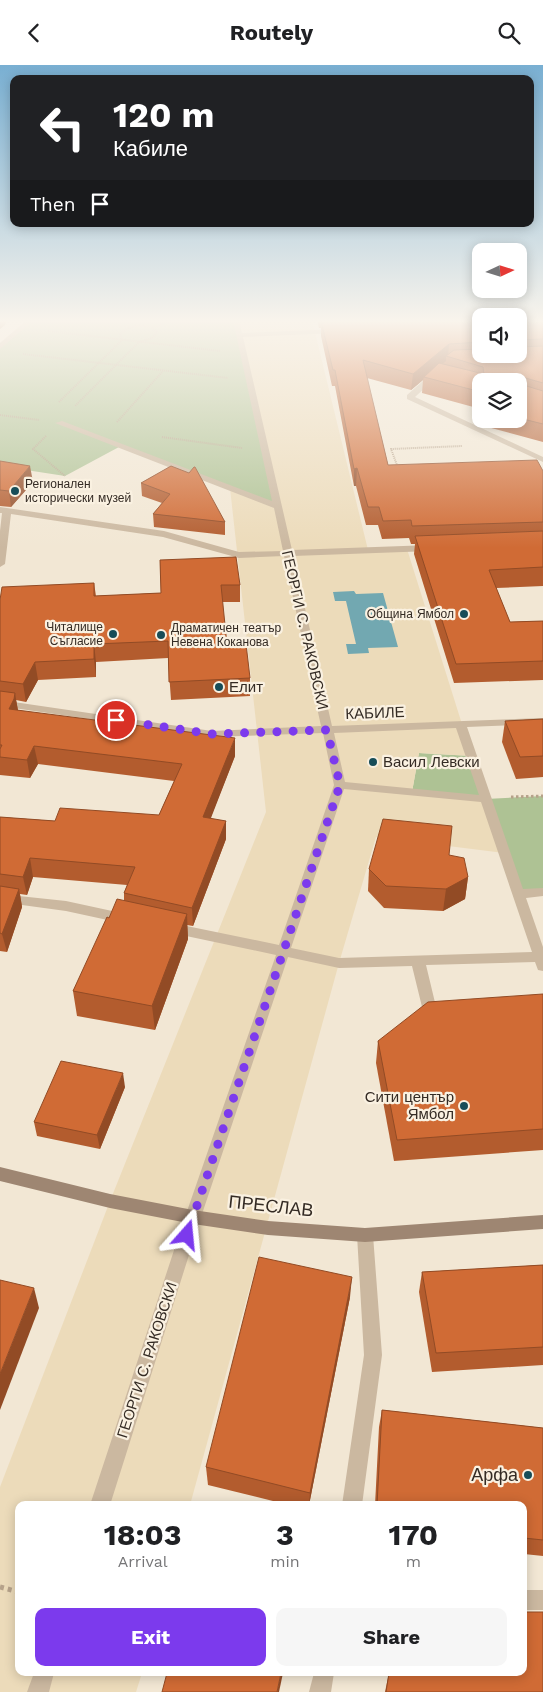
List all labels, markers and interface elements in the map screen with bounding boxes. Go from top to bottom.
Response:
icon: back [20,19,48,47]
icon: search [495,19,523,47]
text: Routely [230,20,313,45]
text: 120 m [113,94,214,136]
icon: left [30,95,95,160]
text: Кабиле [113,136,188,161]
icon: arrive [86,190,114,218]
text: Then [30,193,76,216]
north arrow [472,243,528,297]
map controls [472,243,527,428]
button: sound [472,308,527,363]
button: layers [472,373,527,428]
place label: Регионален исторически музей [25,477,131,505]
marker: Регионален исторически музей [9,485,21,497]
street label: ГЕОРГИ С. РАКОВСКИ [278,549,332,711]
place label: Община Ямбол [367,607,454,621]
marker: Община Ямбол [458,608,470,620]
place label: Читалище Съгласие [46,620,103,648]
place label: Драматичен театър Невена Коканова [171,621,281,649]
marker: Читалище Съгласие [107,628,119,640]
marker: Драматичен театър Невена Коканова [155,629,167,641]
place label: Елит [229,678,263,696]
marker: Елит [213,681,225,693]
pin [95,699,137,741]
street label: КАБИЛЕ [345,703,405,723]
icon: arrive [102,706,130,734]
place label: Васил Левски [383,753,480,771]
marker: Васил Левски [367,756,379,768]
place label: Сити център Ямбол [365,1088,454,1123]
marker: Сити център Ямбол [458,1100,470,1112]
street label: ПРЕСЛАВ [228,1191,315,1220]
position arrow [160,1208,212,1260]
street label: ГЕОРГИ С. РАКОВСКИ [113,1280,181,1440]
place label: Арфа [471,1464,519,1485]
marker: Арфа [522,1469,534,1481]
text: 18:03 [104,1517,181,1552]
text: 3 [276,1517,294,1552]
text: 170 [388,1517,438,1552]
text: Arrival [118,1552,168,1571]
text: min [270,1552,300,1571]
text: m [406,1552,421,1571]
button: Exit [35,1608,266,1666]
button: Share [276,1608,507,1666]

